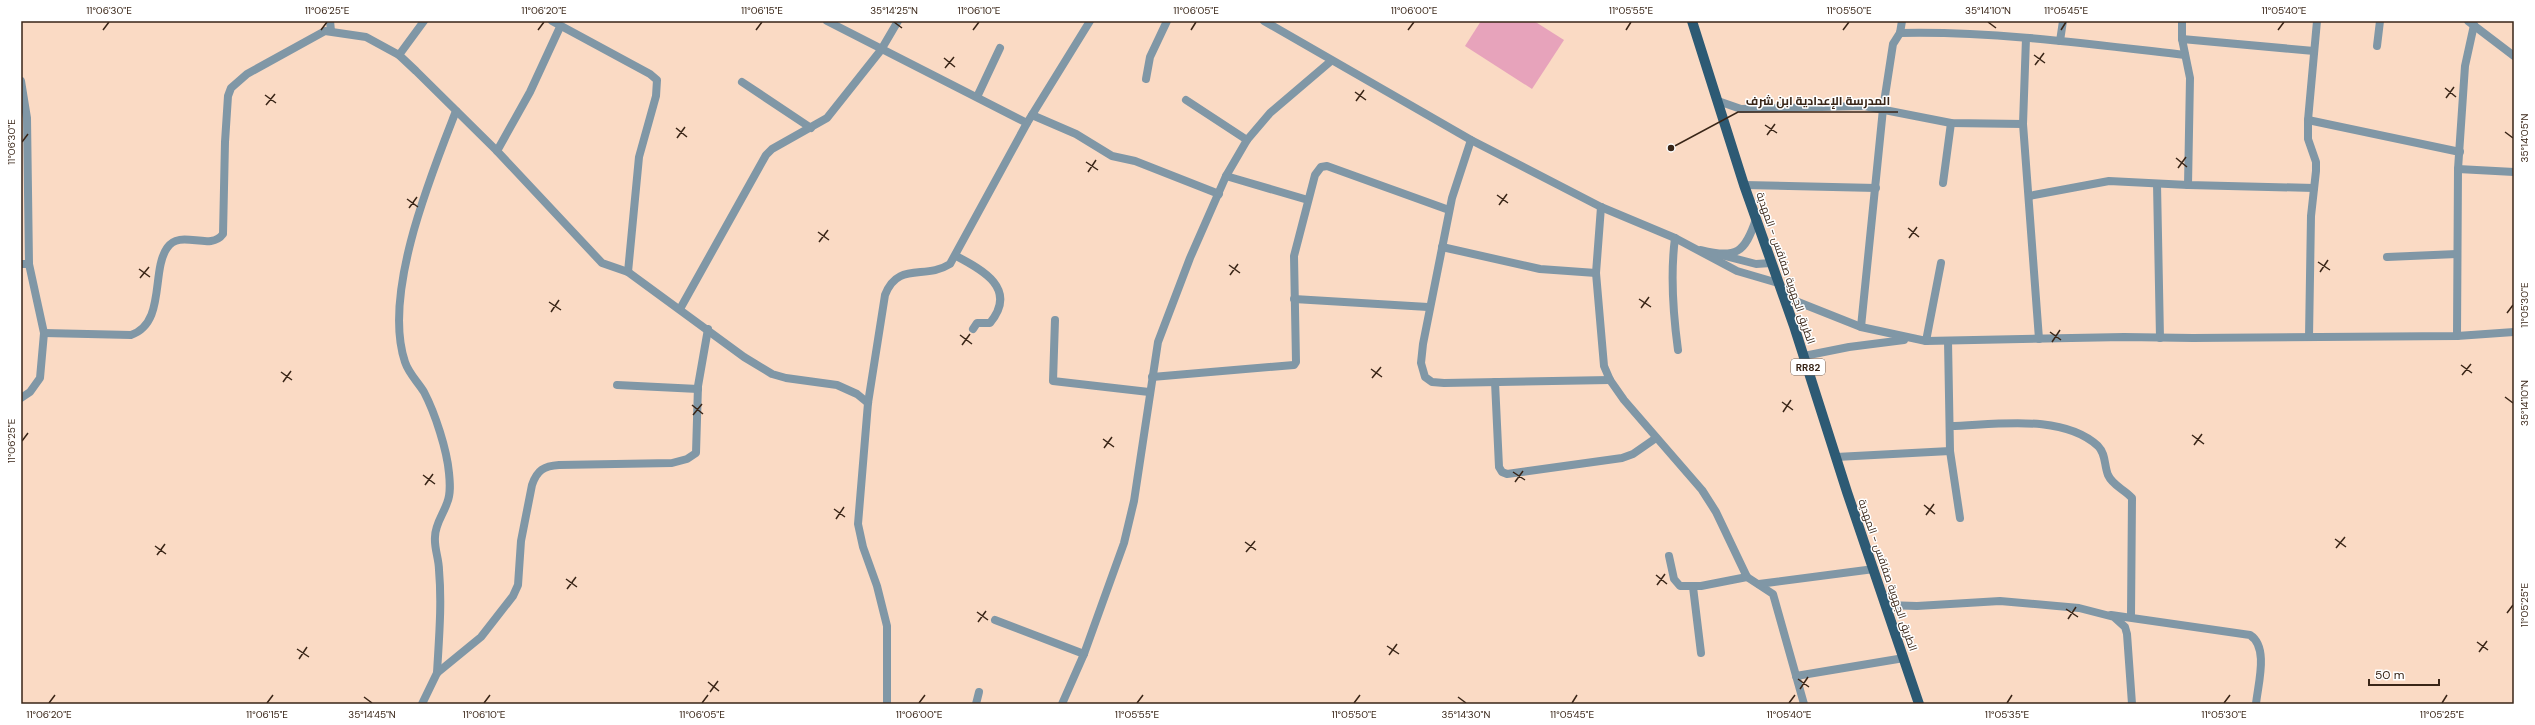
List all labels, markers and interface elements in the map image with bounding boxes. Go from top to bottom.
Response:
text: 11°06'30"E [86,4,132,17]
text: 11°06'25"E [305,4,350,17]
text: 11°06'20"E [521,4,567,17]
text: 11°06'15"E [741,4,783,17]
text: 35°14'25"N [870,4,918,17]
text: 11°06'10"E [958,4,1001,17]
text: 11°06'05"E [1173,4,1219,17]
text: 11°06'00"E [1391,4,1438,17]
text: 11°05'55"E [1609,4,1654,17]
text: 11°05'50"E [1826,4,1872,17]
text: 35°14'10"N [1965,4,2011,17]
text: 11°05'45"E [2044,4,2088,17]
text: 11°05'40"E [2262,4,2307,17]
callout: المدرسة الإعدادية ابن شرف [1738,88,1898,112]
text: المدرسة الإعدادية ابن شرف [1746,93,1890,109]
text: 35°14'05"N [2518,114,2531,162]
text: 11°06'30"E [5,119,18,165]
street label: الطريق الجهوية صفاقس - المهدية [1753,190,1819,346]
text: 11°05'30"E [2518,282,2531,328]
road number: RR82 [1791,359,1825,375]
text: 35°14'10"N [2518,380,2531,426]
text: 11°06'25"E [5,418,18,463]
street label: الطريق الجهوية صفاقس - المهدية [1855,497,1921,653]
text: 11°05'25"E [2518,583,2531,627]
scale bar [2369,661,2439,687]
text: 50 m [2375,667,2404,683]
text: 11°06'20"E [26,708,72,721]
text: 11°06'15"E [246,708,288,721]
text: 35°14'45"N [348,708,396,721]
text: 11°06'10"E [463,708,506,721]
text: 11°06'05"E [679,708,725,721]
text: 11°06'00"E [896,708,943,721]
text: 11°05'55"E [1115,708,1160,721]
text: 11°05'50"E [1331,708,1377,721]
text: 35°14'30"N [1442,708,1490,721]
text: 11°05'45"E [1550,708,1594,721]
text: 11°05'40"E [1767,708,1812,721]
text: 11°05'35"E [1985,708,2030,721]
text: 11°05'30"E [2201,708,2247,721]
text: 11°05'25"E [2420,708,2464,721]

